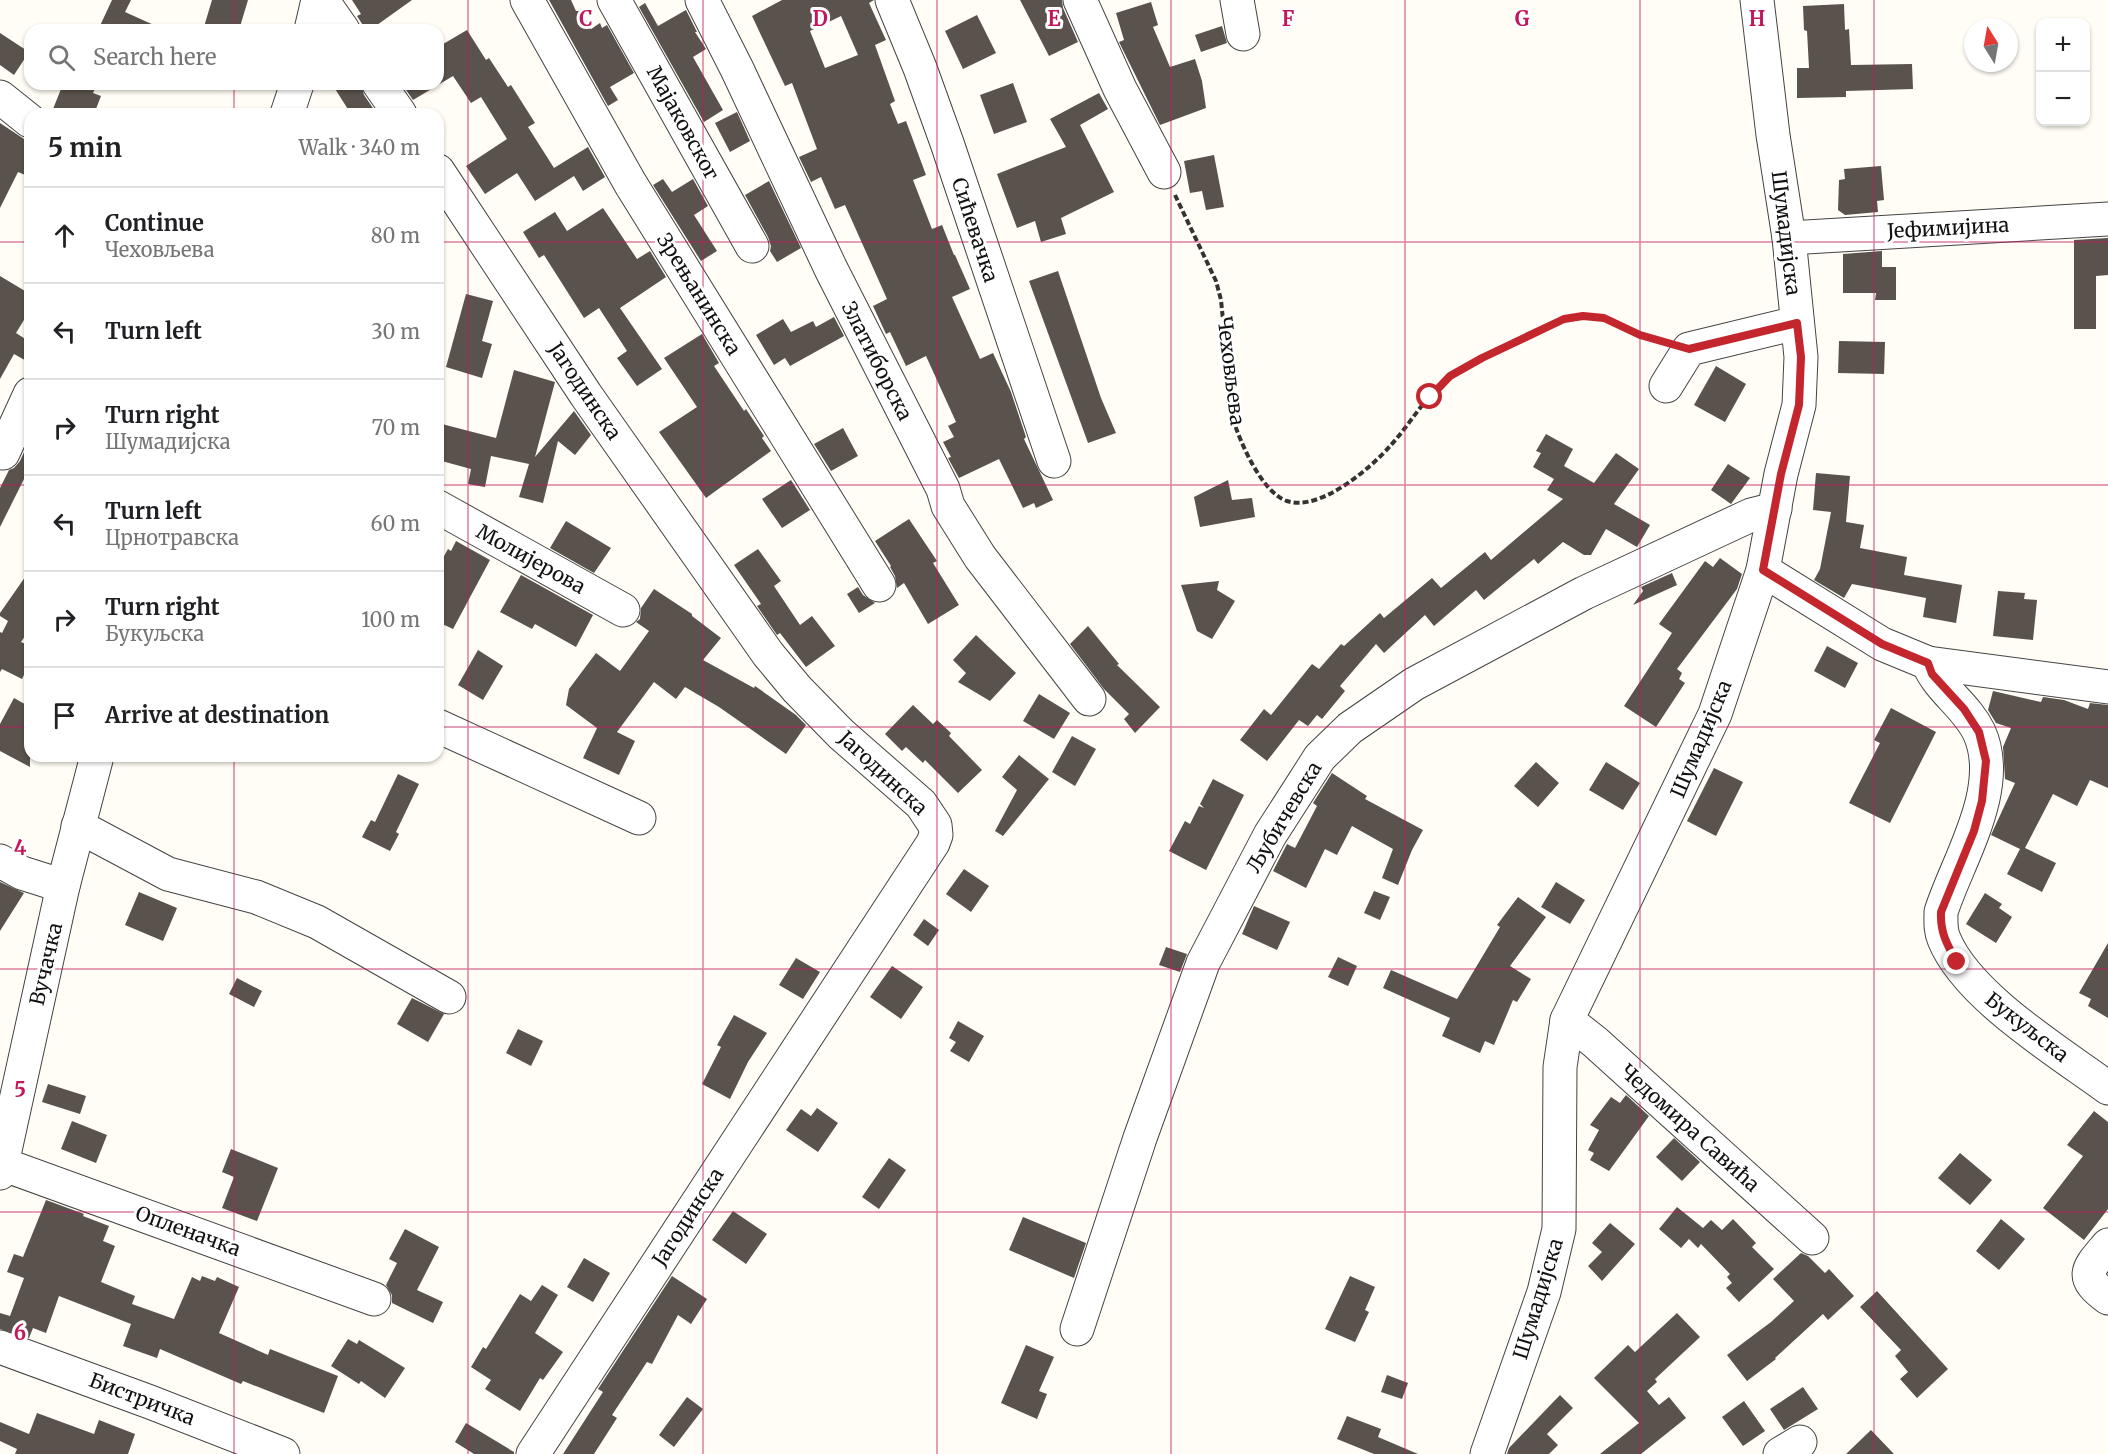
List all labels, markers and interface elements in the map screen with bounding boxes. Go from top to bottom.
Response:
text: C [579,6,593,31]
text: D [812,6,828,31]
text: E [1047,6,1061,31]
text: F [1282,6,1295,31]
text: G [1515,6,1530,31]
text: H [1749,6,1765,31]
north arrow [1964,18,2018,72]
map controls [2036,18,2090,126]
button: + [2036,18,2090,72]
search box [24,24,444,90]
icon: search [45,41,78,74]
text: Search here [93,43,216,71]
street label: Мајаковског [642,61,725,184]
button: − [2036,72,2090,126]
text: 5 min [48,131,122,164]
text: Walk · 340 m [299,135,420,160]
street label: Шумадијска [1766,169,1807,297]
street label: Сићевачка [947,174,1004,286]
text: Continue [105,209,204,237]
street label: Јефимијина [1885,212,2010,243]
icon: ahead [48,219,81,252]
text: 80 m [371,223,420,248]
street label: Зрењанинска [652,228,747,360]
text: Чеховљева [105,237,214,262]
street label: Златиборска [837,297,918,425]
icon: left [48,315,81,348]
street label: Чеховљева [1212,315,1251,427]
text: Turn left [105,317,202,345]
text: 30 m [371,319,420,344]
street label: Јагодинска [543,336,627,444]
route start [1416,383,1442,409]
text: Turn right [105,401,219,429]
icon: right [48,411,81,444]
text: 70 m [372,415,420,440]
text: Шумадијска [105,429,231,454]
text: Turn left [105,497,202,525]
icon: left [48,507,81,540]
text: 60 m [370,511,420,536]
street label: Молијерова [472,518,590,599]
text: Црнотравска [105,525,239,550]
text: Turn right [105,593,219,621]
icon: right [48,603,81,636]
text: 100 m [361,607,420,632]
text: Букуљска [105,621,204,646]
street label: Шумадијска [1665,676,1737,801]
icon: arrive [48,699,81,732]
text: Arrive at destination [105,701,329,729]
street label: Јагодинска [833,725,933,820]
street label: Љубичевска [1241,756,1327,877]
text: 4 [14,835,27,860]
street label: Вучачка [24,920,67,1008]
route end [1943,948,1969,974]
street label: Букуљска [1981,986,2074,1067]
street label: Чедомира Савића [1616,1059,1765,1197]
text: 5 [14,1077,26,1102]
street label: Јагодинска [646,1163,729,1271]
street label: Опленачка [132,1200,244,1261]
street label: Шумадијска [1507,1235,1568,1363]
text: 6 [14,1320,26,1345]
street label: Бистричка [86,1367,199,1430]

